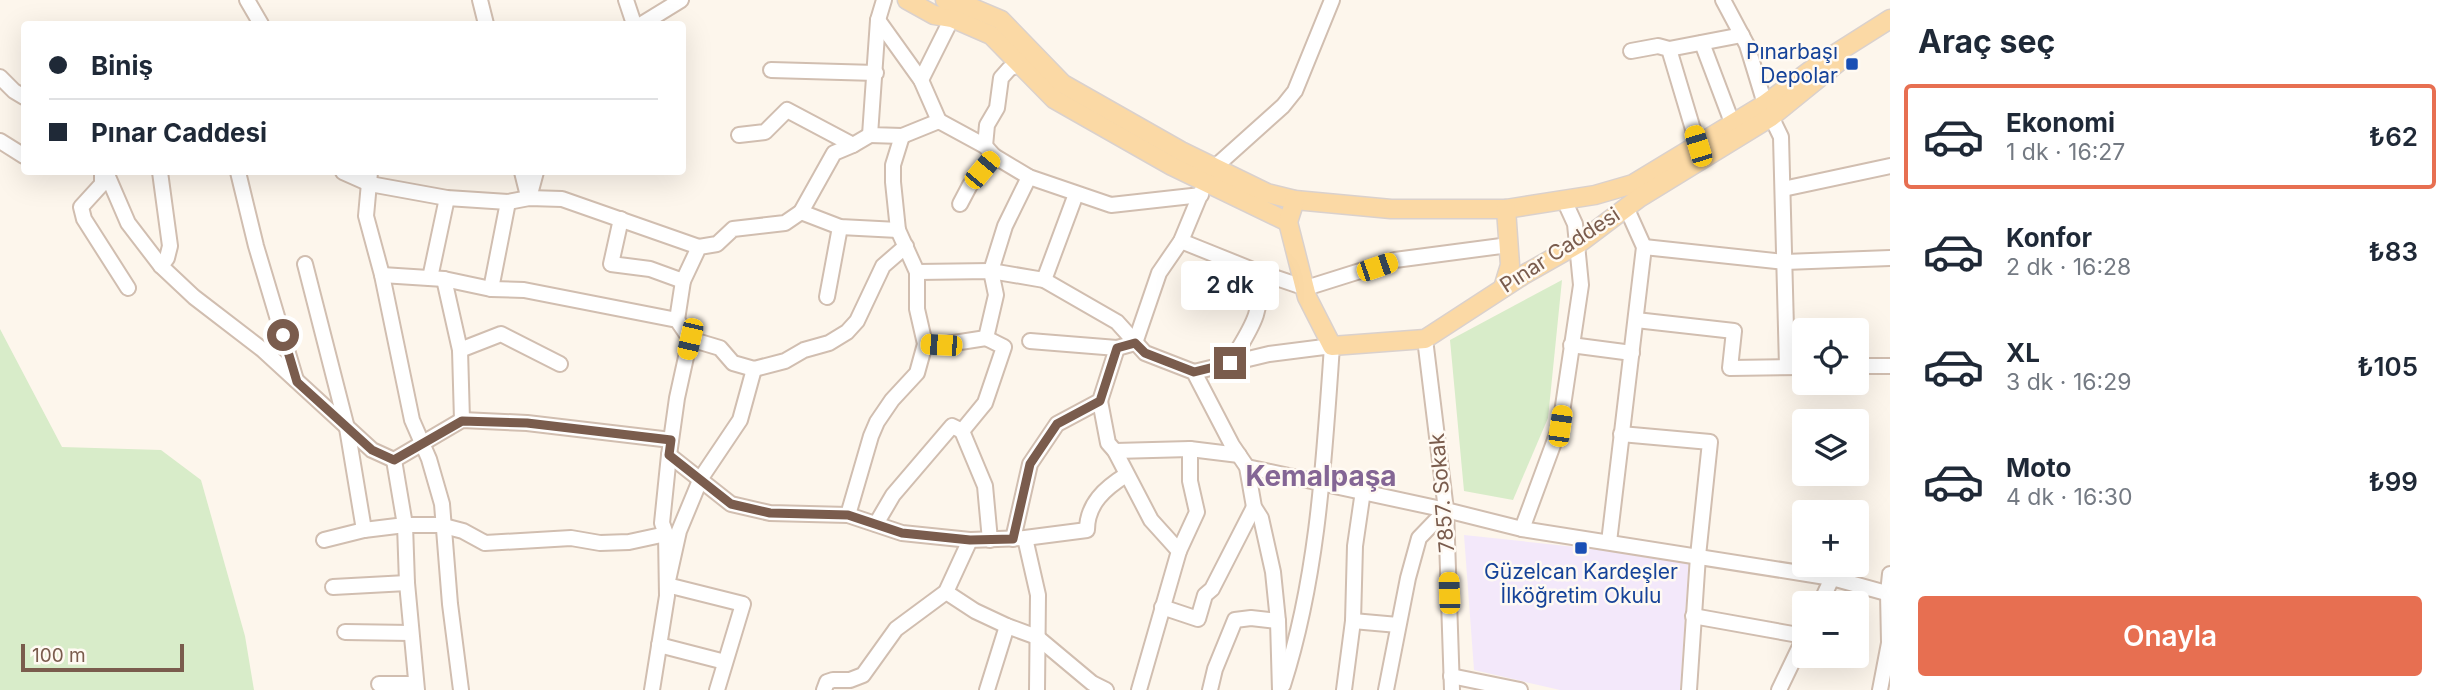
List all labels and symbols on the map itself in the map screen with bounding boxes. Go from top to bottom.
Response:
place label: Pınarbaşı Depolar [1746,39,1838,88]
marker: Pınarbaşı Depolar [1844,56,1860,72]
car [1682,123,1715,169]
car [961,147,1004,193]
street label: Pınar Caddesi [1495,202,1624,298]
car [1354,250,1401,284]
callout: 2 dk [1181,262,1279,310]
car [676,316,705,362]
route start [267,319,299,351]
car [920,333,963,357]
route end [1214,347,1246,379]
car [1547,404,1574,448]
street label: 7857. Sokak [1424,432,1459,554]
district label: Kemalpaşa [1245,459,1397,493]
marker: Güzelcan Kardeşler İlköğretim Okulu [1573,540,1589,556]
place label: Güzelcan Kardeşler İlköğretim Okulu [1484,559,1678,608]
car [1438,572,1461,614]
scale bar [21,641,184,673]

